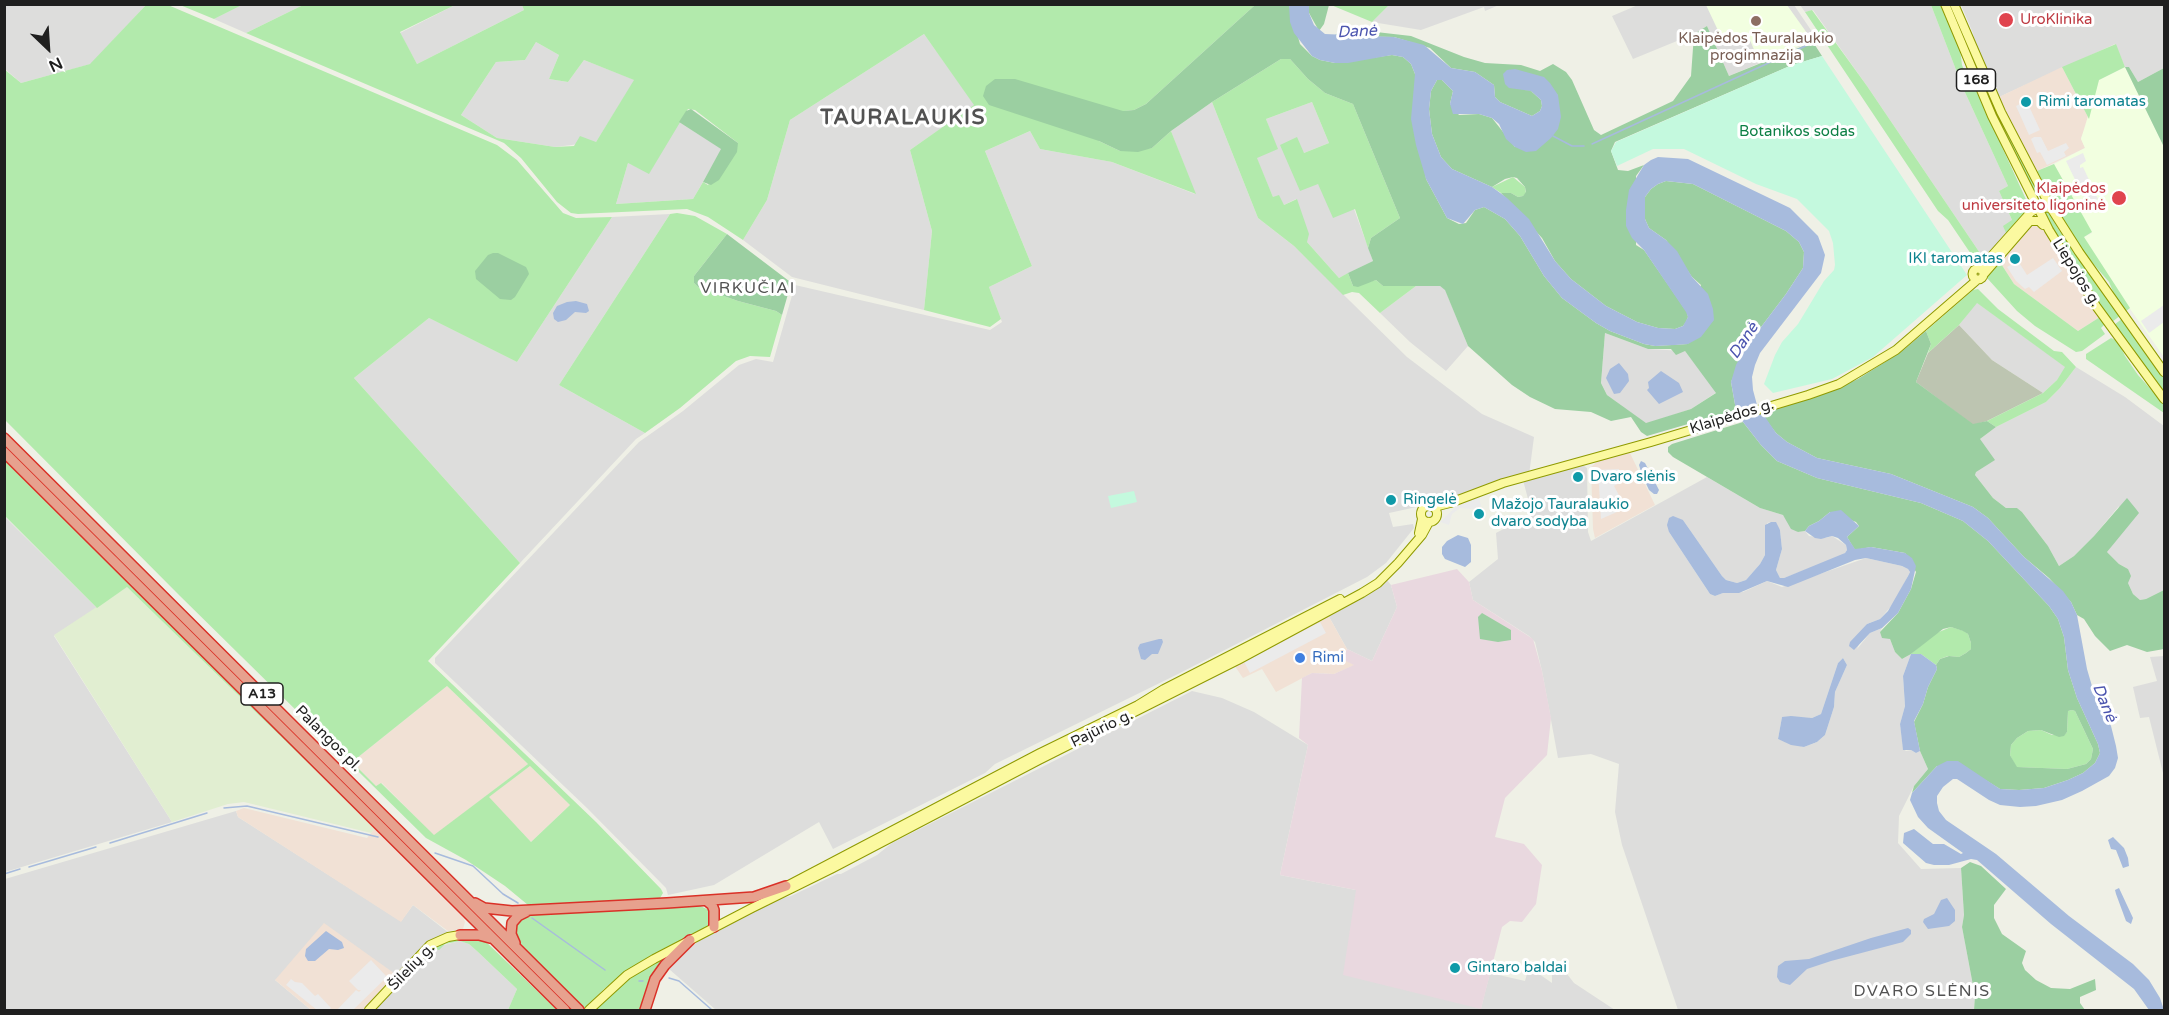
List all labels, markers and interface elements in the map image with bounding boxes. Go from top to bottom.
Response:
marker: UroKlinika [1997,11,2015,29]
place label: UroKlinika [2020,11,2092,29]
marker: Klaipėdos Tauralaukio progimnazija [1749,14,1763,28]
north arrow [18,18,78,78]
water label: Danė [1337,21,1377,43]
place label: Klaipėdos Tauralaukio progimnazija [1678,30,1834,65]
text: N [46,53,66,76]
road number: 168 [1956,69,1996,91]
place label: Rimi taromatas [2038,93,2146,111]
marker: Rimi taromatas [2019,95,2033,109]
district label: TAURALAUKIS [820,105,986,131]
park label: Botanikos sodas [1739,123,1855,141]
place label: Klaipėdos universiteto ligoninė [1962,180,2106,215]
marker: Klaipėdos universiteto ligoninė [2110,189,2128,207]
street label: Liepojos g. [2048,236,2104,310]
place label: IKI taromatas [1908,250,2003,268]
marker: IKI taromatas [2008,252,2022,266]
district label: VIRKUČIAI [700,279,796,299]
water label: Danė [1725,319,1763,363]
street label: Klaipėdos g. [1688,396,1776,438]
place label: Dvaro slėnis [1590,468,1676,486]
marker: Dvaro slėnis [1571,470,1585,484]
place label: Ringelė [1403,491,1457,509]
marker: Ringelė [1384,493,1398,507]
place label: Mažojo Tauralaukio dvaro sodyba [1491,496,1629,531]
marker: Mažojo Tauralaukio dvaro sodyba [1472,507,1486,521]
place label: Rimi [1312,649,1344,667]
marker: Rimi [1293,651,1307,665]
water label: Danė [2088,681,2120,725]
road number: A13 [241,683,283,705]
street label: Palangos pl. [291,702,365,776]
street label: Pajūrio g. [1068,706,1136,752]
street label: Šilelių g. [385,940,439,994]
place label: Gintaro baldai [1467,959,1567,977]
marker: Gintaro baldai [1448,961,1462,975]
district label: DVARO SLĖNIS [1853,982,1991,1002]

